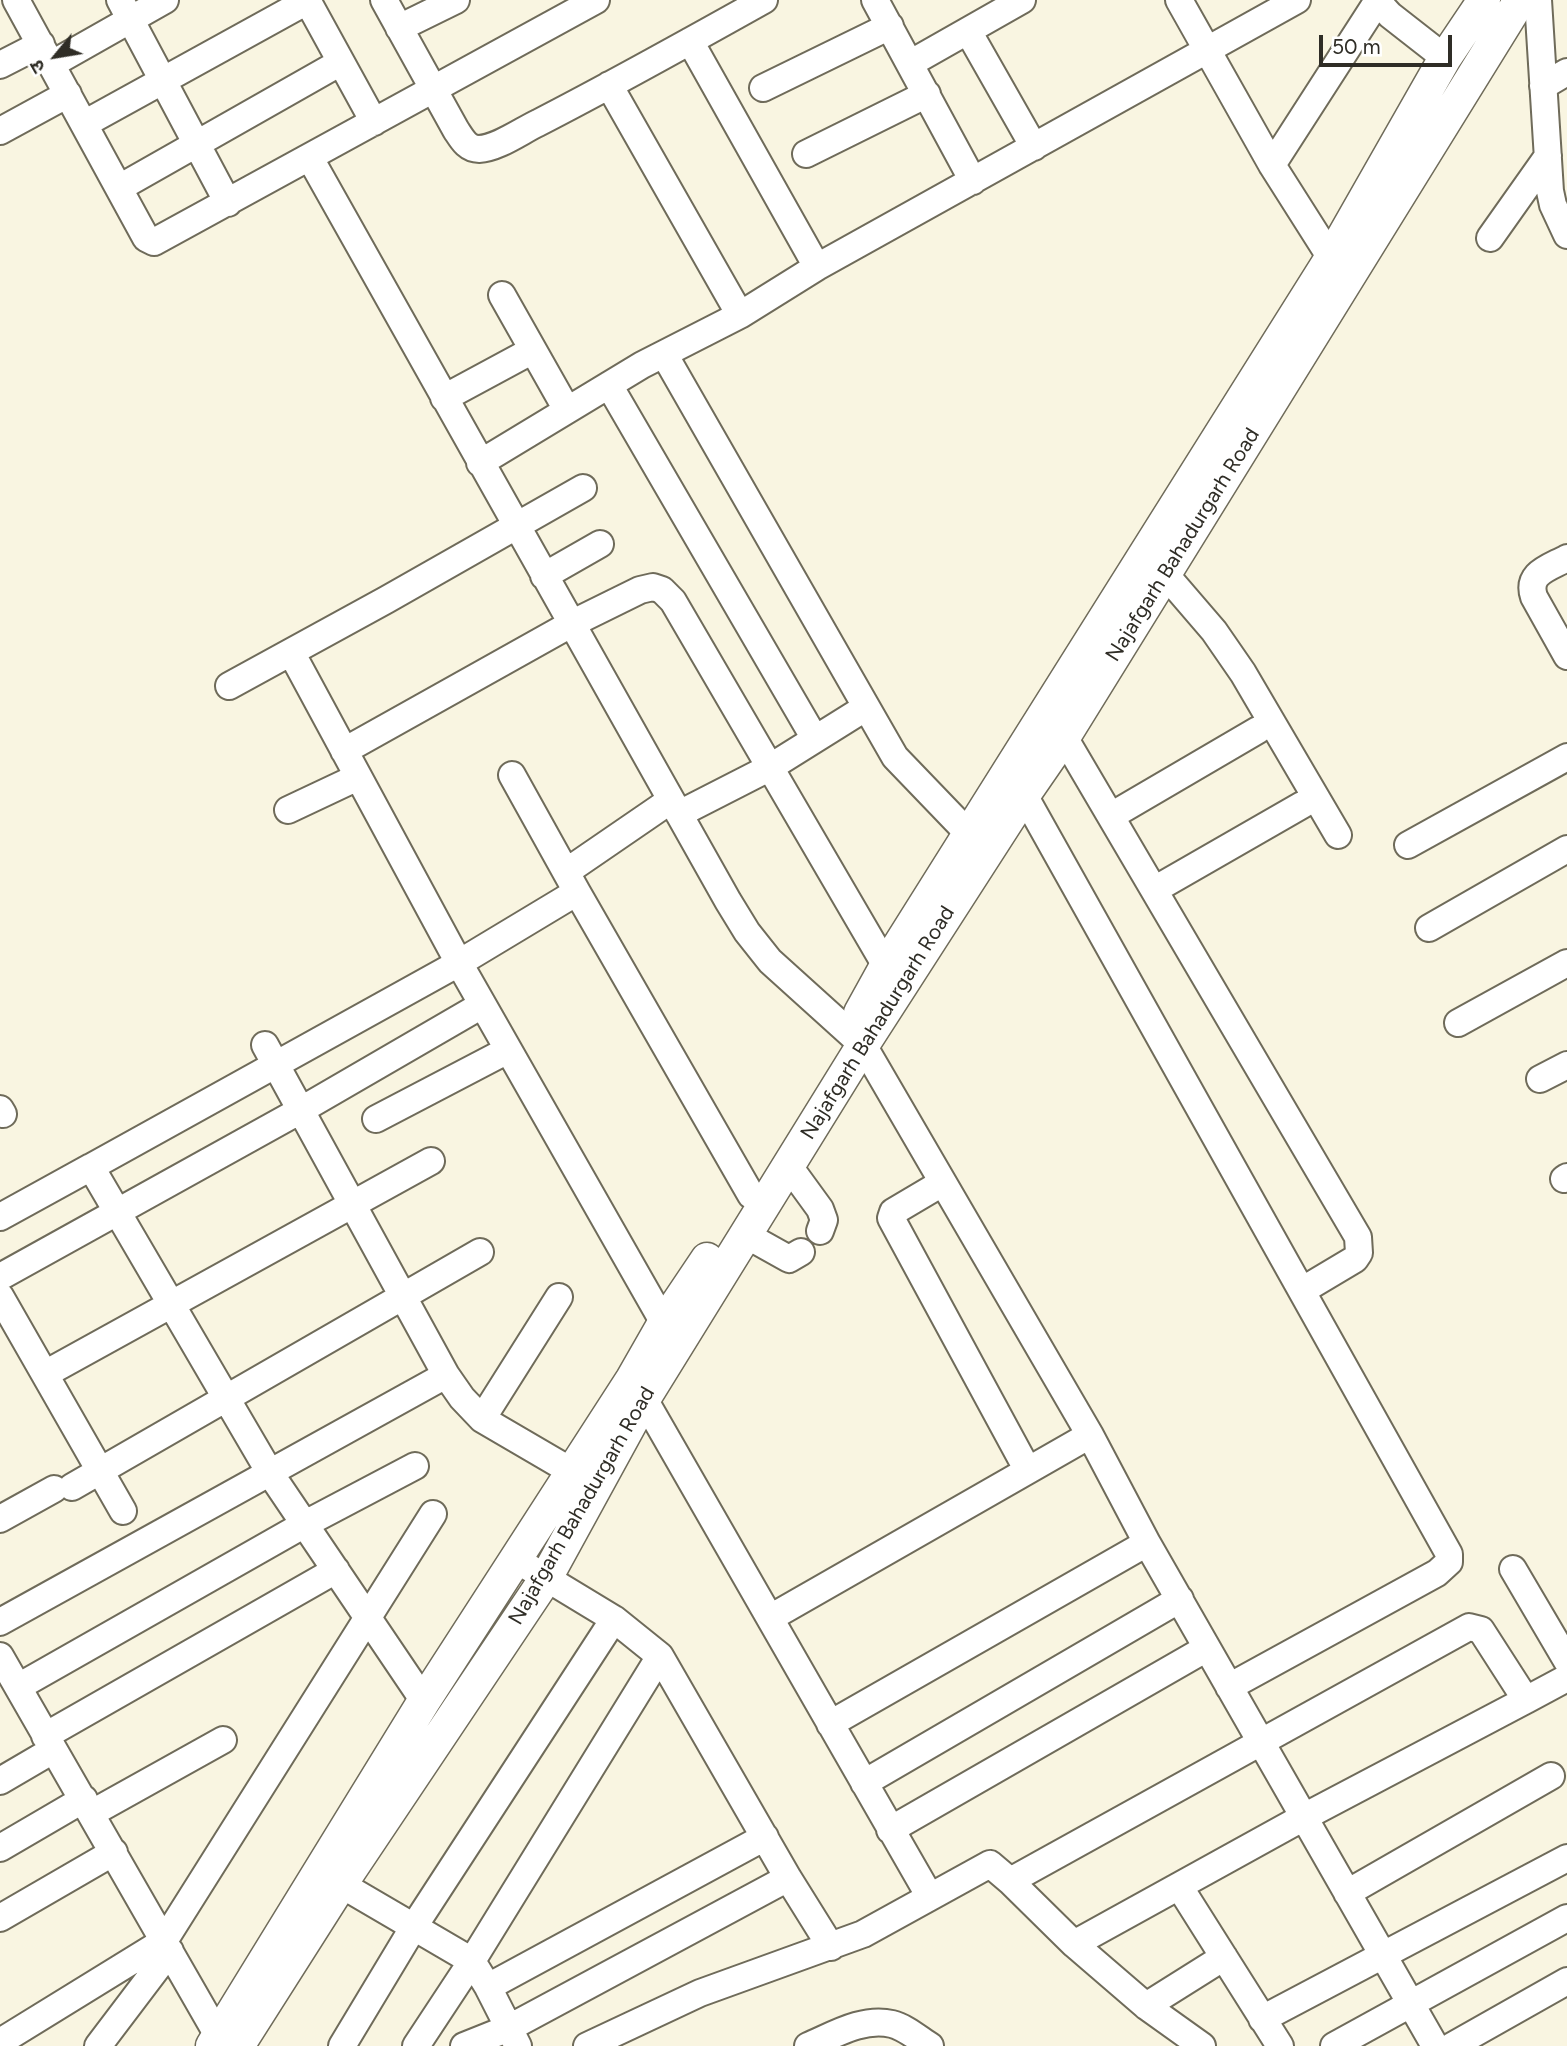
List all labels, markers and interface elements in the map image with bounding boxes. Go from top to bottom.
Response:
north arrow [21,21,91,91]
scale bar [1322,21,1455,65]
text: 50 m [1332,34,1381,59]
text: उ [25,56,50,77]
street label: Najafgarh Bahadurgarh Road [1101,424,1265,666]
street label: Najafgarh Bahadurgarh Road [796,902,960,1144]
street label: Najafgarh Bahadurgarh Road [503,1383,661,1629]

